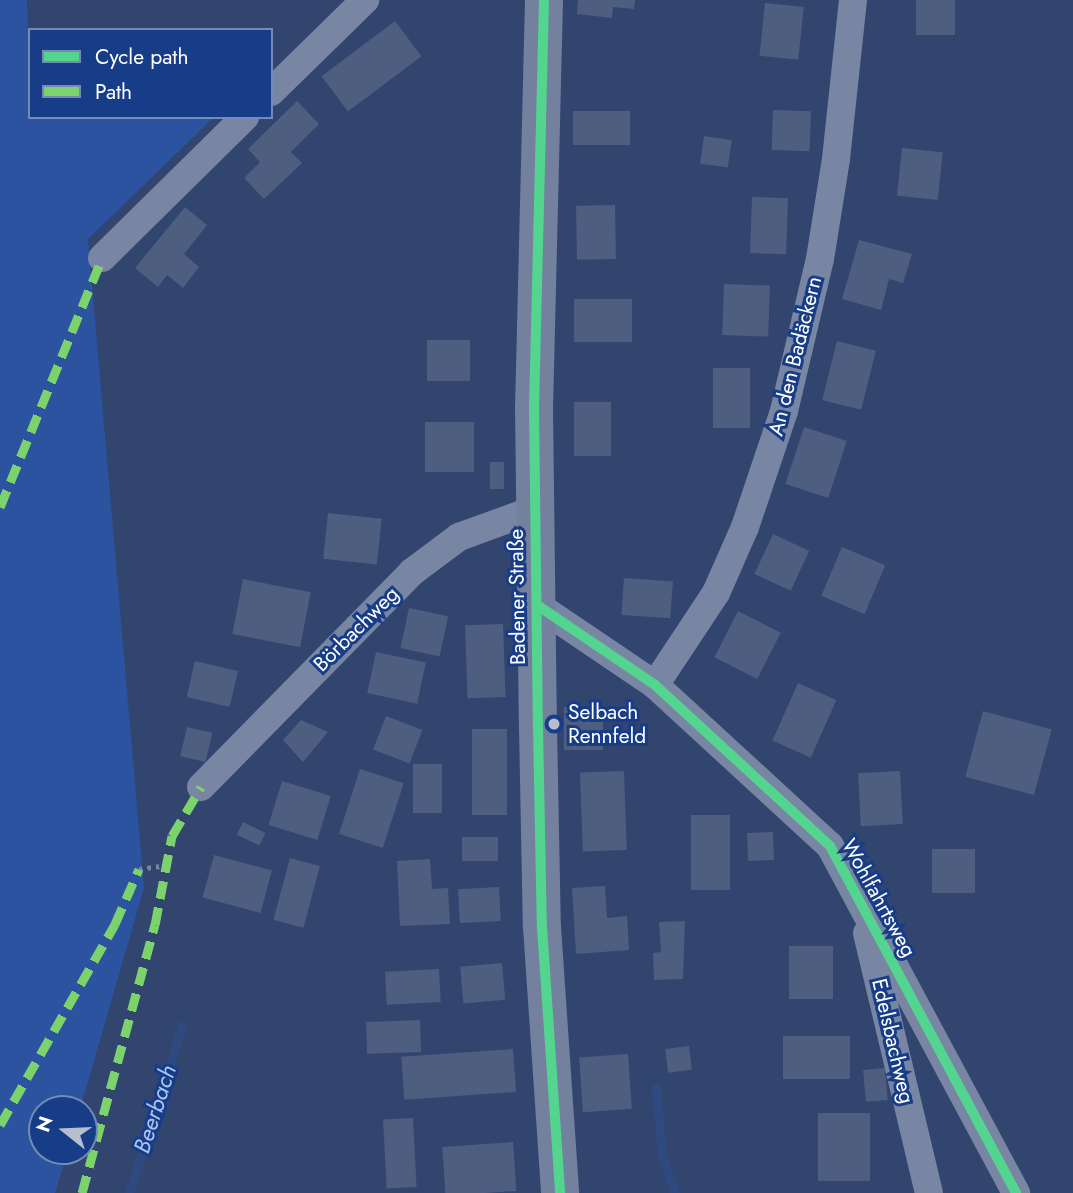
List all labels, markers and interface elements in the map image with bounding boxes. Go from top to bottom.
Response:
legend [28,28,273,119]
text: Cycle path [95,42,188,72]
text: Path [95,77,132,107]
street label: An den Badäckern [763,274,827,438]
street label: Badener Straße [503,529,531,665]
street label: Börbachweg [308,581,404,677]
place label: Selbach Rennfeld [568,699,646,749]
marker: Selbach Rennfeld [546,716,562,732]
street label: Wohlfahrtsweg [836,835,922,961]
street label: Edelsbachweg [866,976,920,1106]
water label: Beerbach [128,1061,182,1157]
north arrow [28,1095,98,1165]
text: N [29,1113,60,1135]

